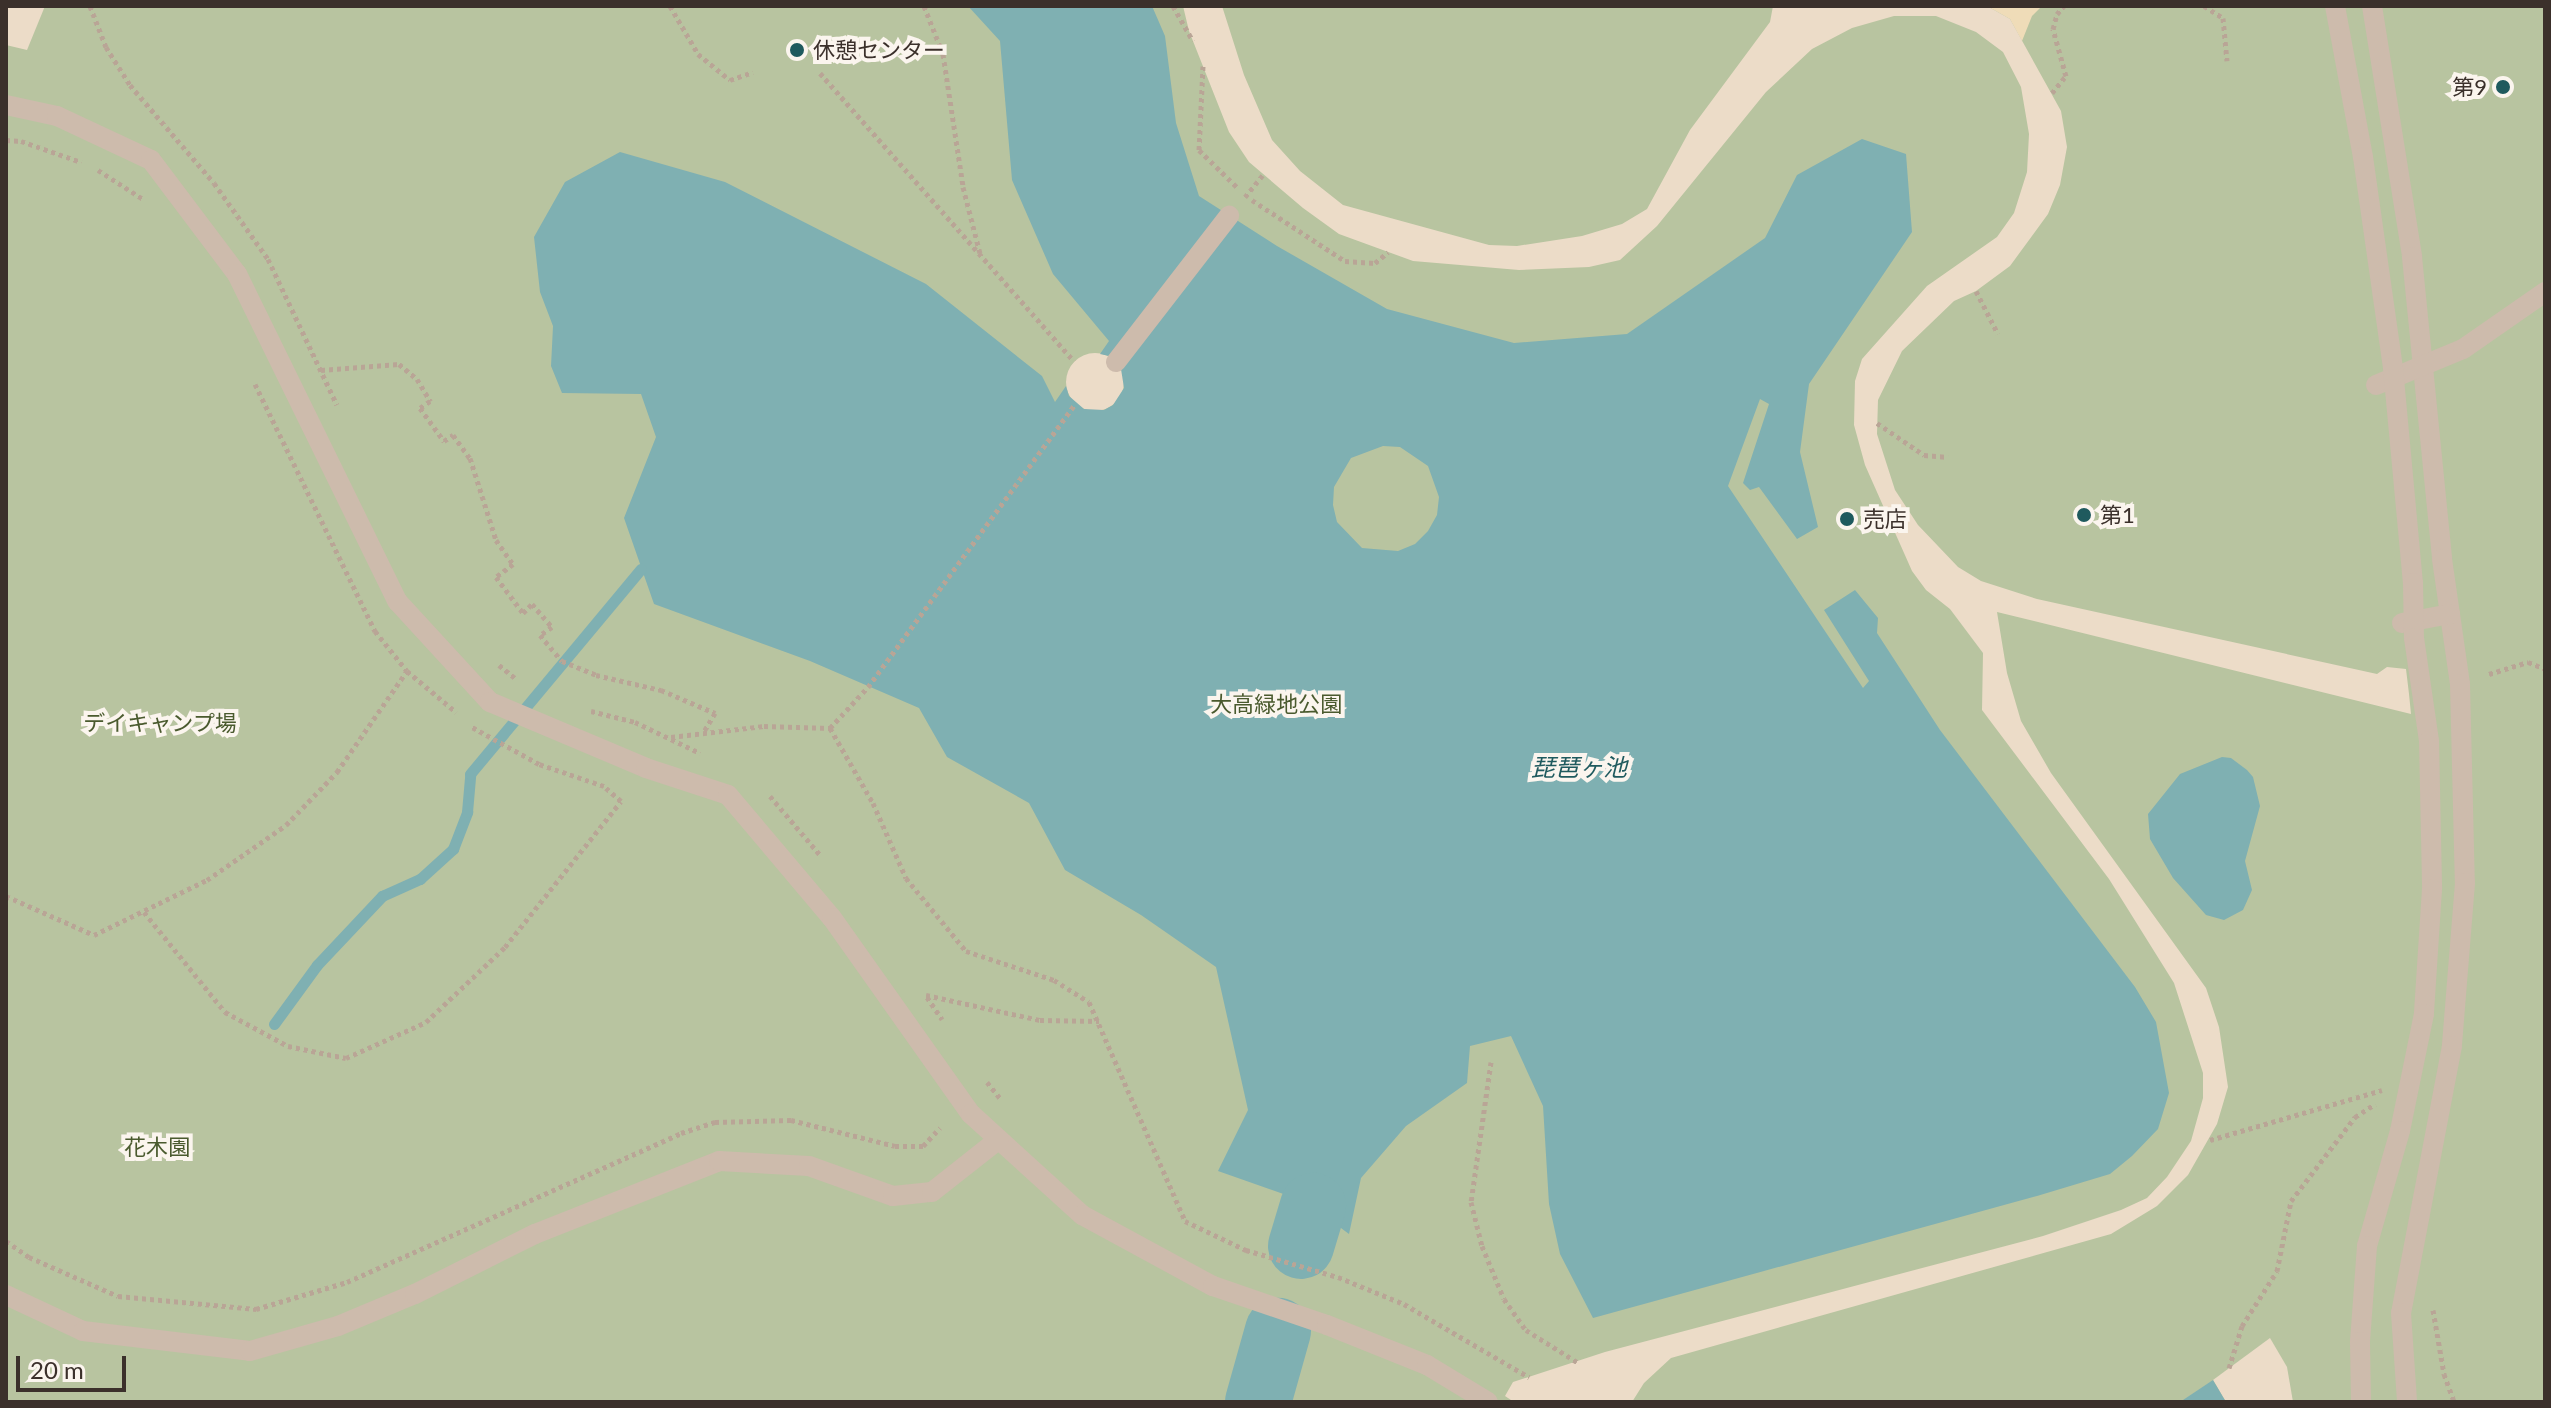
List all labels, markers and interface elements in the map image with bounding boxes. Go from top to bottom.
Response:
place label: 休憩センター [813,37,945,63]
marker: 休憩センター [788,41,806,59]
place label: 第9 [2452,74,2487,100]
marker: 第9 [2494,78,2512,96]
place label: 第1 [2100,502,2135,528]
place label: 売店 [1863,506,1907,532]
marker: 第1 [2075,506,2093,524]
marker: 売店 [1838,510,1856,528]
park label: 大高緑地公園 [1210,691,1342,717]
park label: デイキャンプ場 [83,710,237,736]
water label: 琵琶ヶ池 [1531,753,1627,781]
park label: 花木園 [124,1134,190,1160]
scale bar [20,1340,130,1390]
text: 20 m [30,1355,84,1384]

